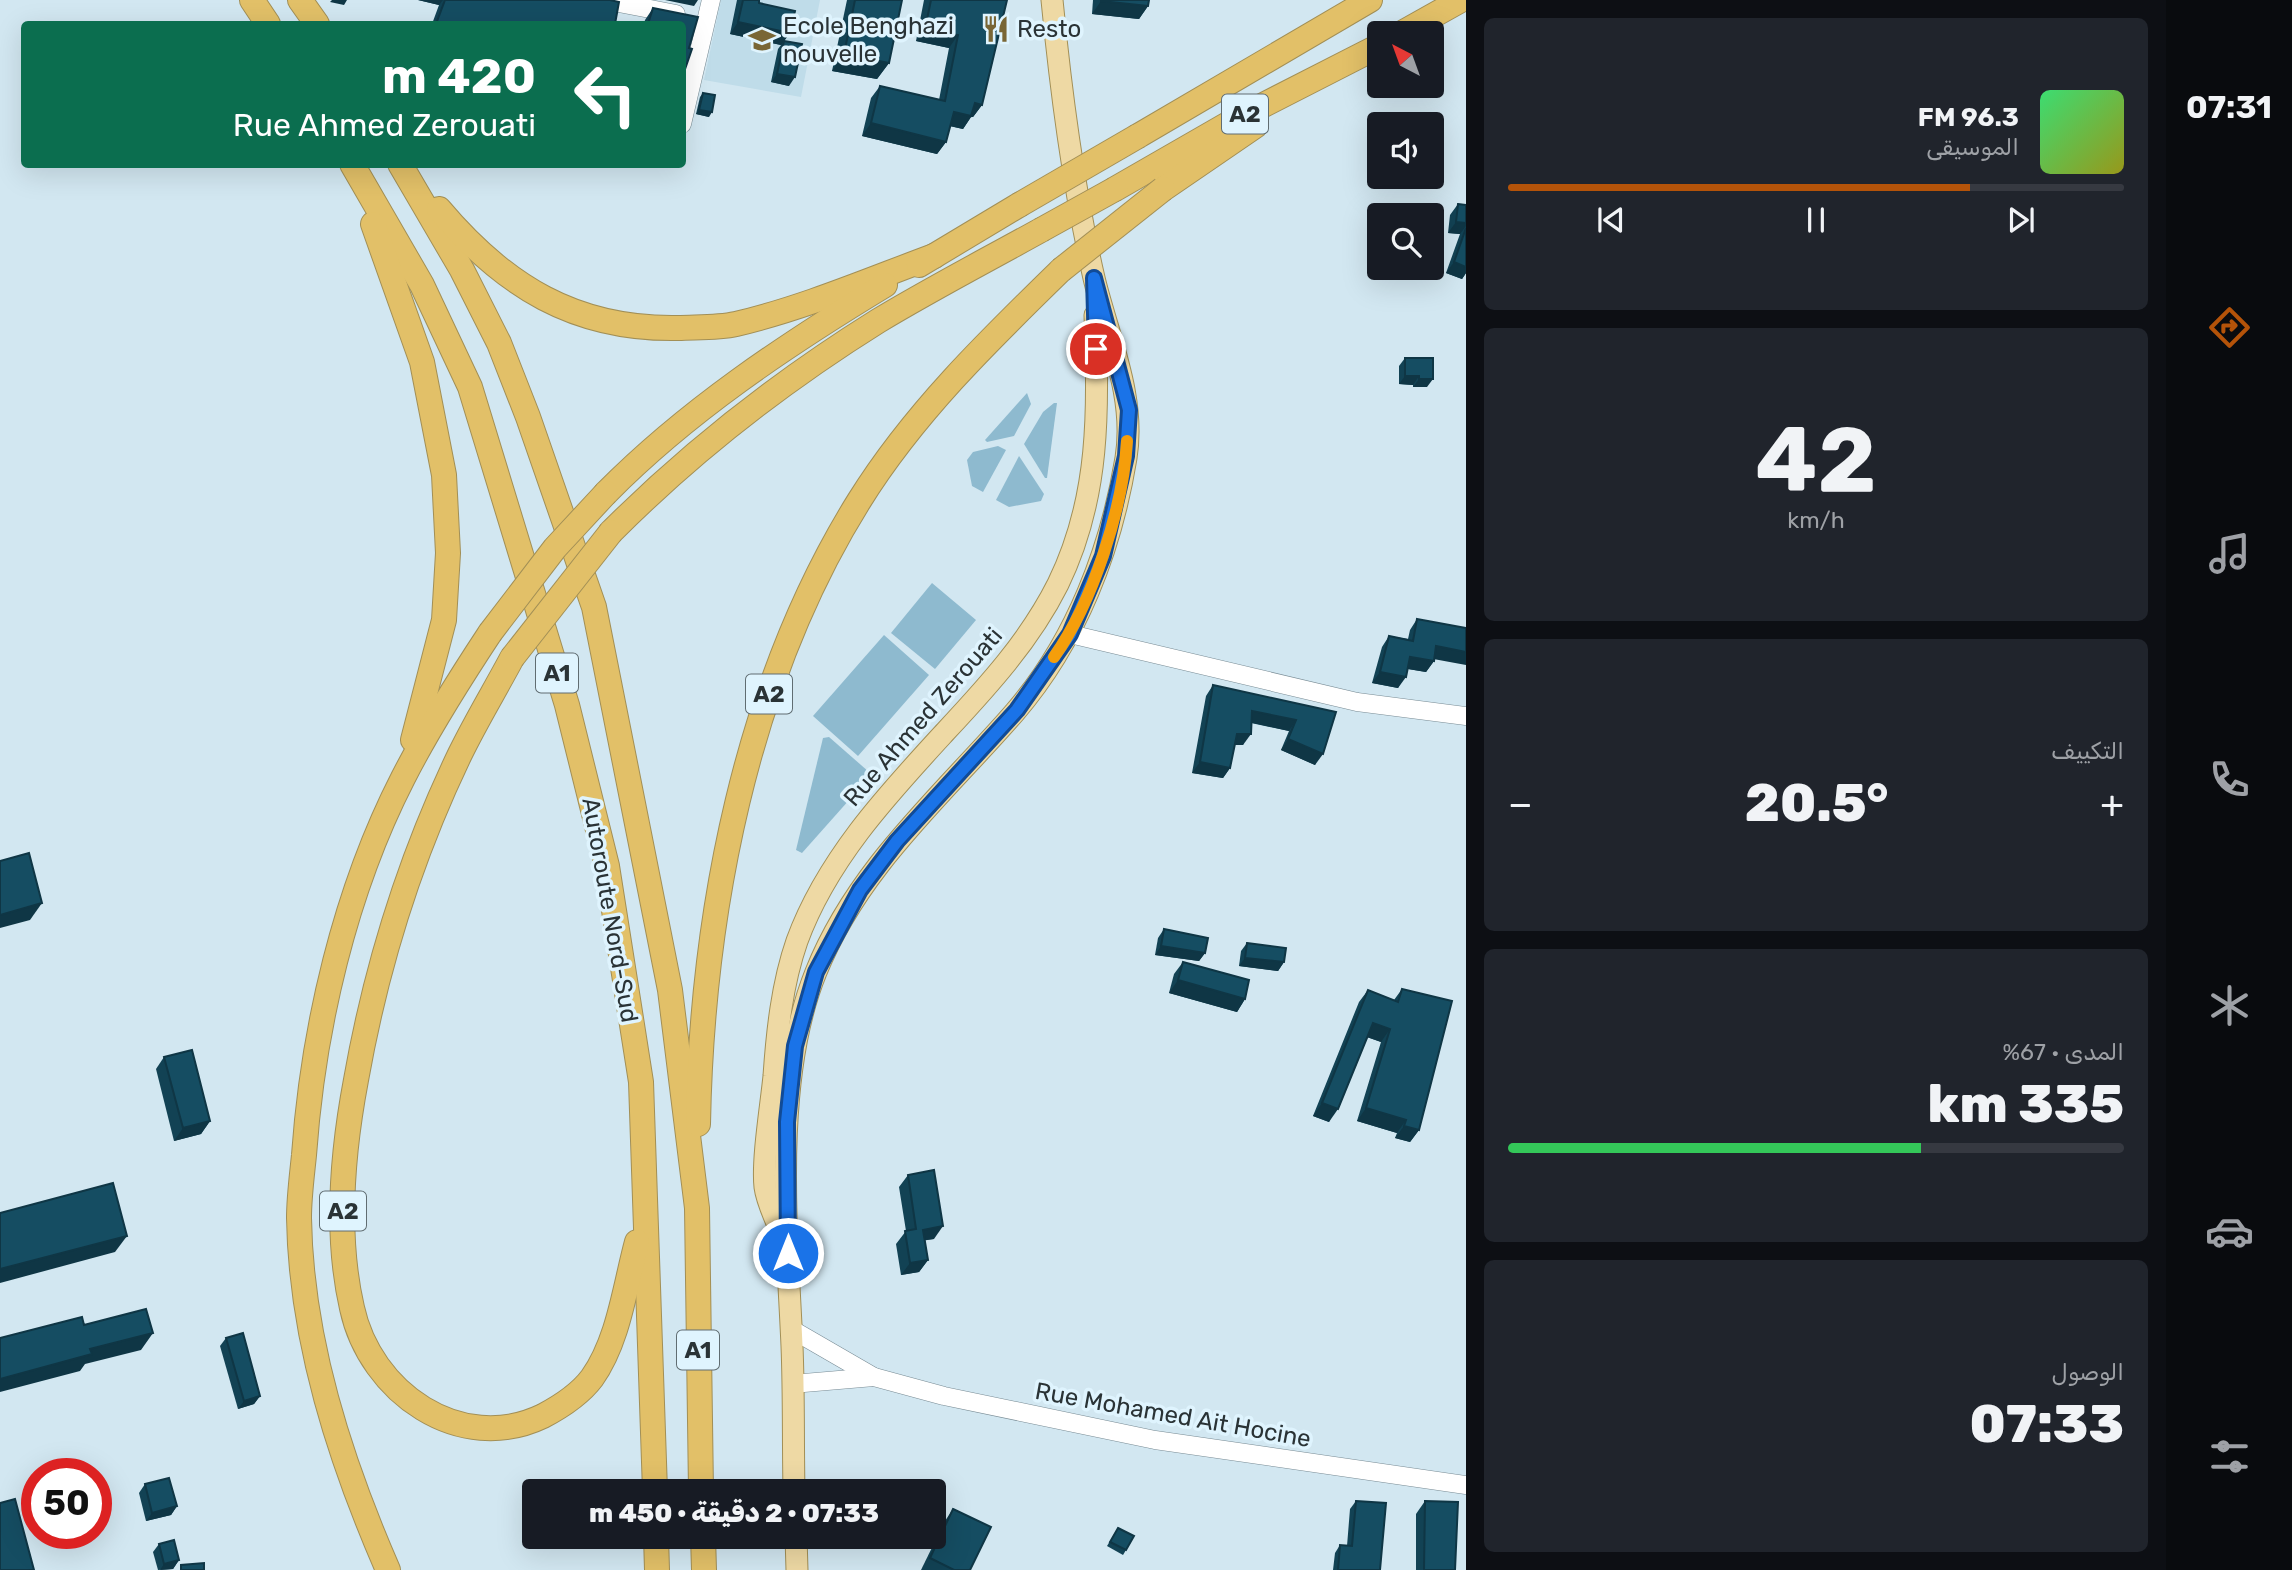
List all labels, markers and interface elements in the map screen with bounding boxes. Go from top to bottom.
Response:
place label: Ecole Benghazi nouvelle [783,12,954,68]
restaurant icon: Resto [981,14,1011,44]
place label: Resto [1017,15,1081,43]
north arrow [1367,21,1444,98]
map controls [1367,21,1444,280]
school or university icon: Ecole Benghazi nouvelle [747,25,777,55]
text: 420 m [382,47,536,105]
icon: left [560,49,651,140]
text: 07:31 [2186,88,2272,126]
road number: A2 [1222,94,1268,134]
text: 96.3 FM [1918,102,2019,133]
text: Rue Ahmed Zerouati [233,106,536,144]
button: sound [1367,112,1444,189]
text: الموسيقى [1926,133,2019,161]
icon: previous [1592,201,1630,239]
icon: pause [1797,201,1835,239]
icon: next [2002,201,2040,239]
button: search [1367,203,1444,280]
icon: directions [2205,303,2254,352]
pin [1066,319,1126,379]
icon: arrive [1077,330,1115,368]
text: 42 [1755,406,1877,514]
text: km/h [1787,506,1845,534]
icon: music [2205,529,2254,578]
street label: Rue Ahmed Zerouati [838,622,1008,812]
road number: A1 [536,653,578,692]
road number: A2 [746,674,792,714]
text: التكييف [2051,737,2124,765]
icon: phone [2205,755,2254,804]
text: 20.5° [1745,772,1888,834]
text: − [1508,781,1533,827]
text: + [2100,781,2124,827]
street label: Autoroute Nord-Sud [576,795,644,1025]
icon: climate [2205,981,2254,1030]
text: المدى · 67% [2003,1038,2124,1066]
text: 335 km [1928,1073,2124,1135]
road number: A2 [320,1192,366,1230]
icon: car [2205,1207,2254,1256]
position arrow [751,1216,825,1290]
road number: A1 [677,1330,719,1370]
text: الوصول [2052,1358,2124,1386]
street label: Rue Mohamed Ait Hocine [1033,1377,1313,1453]
text: 07:33 [1969,1393,2124,1455]
icon: filters [2205,1432,2254,1481]
speed limit sign: 50 [21,1458,112,1549]
text: 07:33 · 2 دقيقة · 450 m [589,1498,879,1529]

